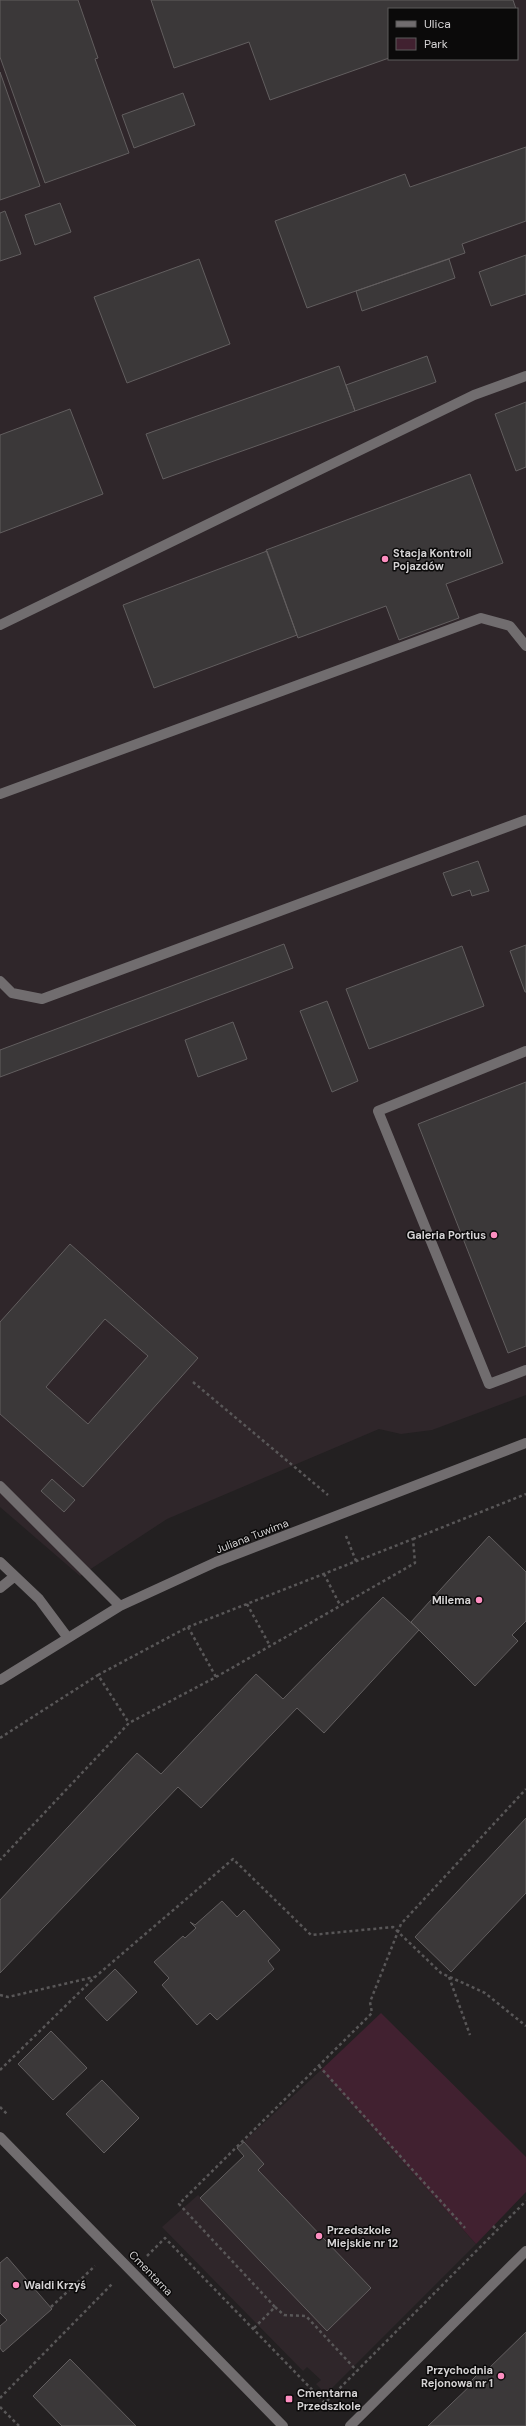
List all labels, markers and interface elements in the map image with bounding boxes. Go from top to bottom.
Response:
legend [388,8,518,60]
text: Ulica [424,16,451,32]
text: Park [424,36,448,52]
place label: Stacja Kontroli Pojazdów [393,546,472,573]
marker: Stacja Kontroli Pojazdów [380,554,390,564]
place label: Galeria Portius [407,1228,486,1242]
marker: Galeria Portius [489,1230,499,1240]
street label: Juliana Tuwima [214,1516,290,1556]
place label: Milema [432,1593,471,1607]
marker: Milema [474,1595,484,1605]
place label: Przedszkole Miejskie nr 12 [327,2223,398,2250]
marker: Przedszkole Miejskie nr 12 [314,2231,324,2241]
street label: Cmentarna [126,2248,176,2298]
place label: Waldi Krzyś [24,2278,86,2292]
marker: Waldi Krzyś [11,2280,21,2290]
place label: Przychodnia Rejonowa nr 1 [421,2363,493,2390]
marker: Przychodnia Rejonowa nr 1 [496,2371,506,2381]
place label: Cmentarna Przedszkole [297,2386,361,2413]
marker: Cmentarna Przedszkole [284,2394,294,2404]

